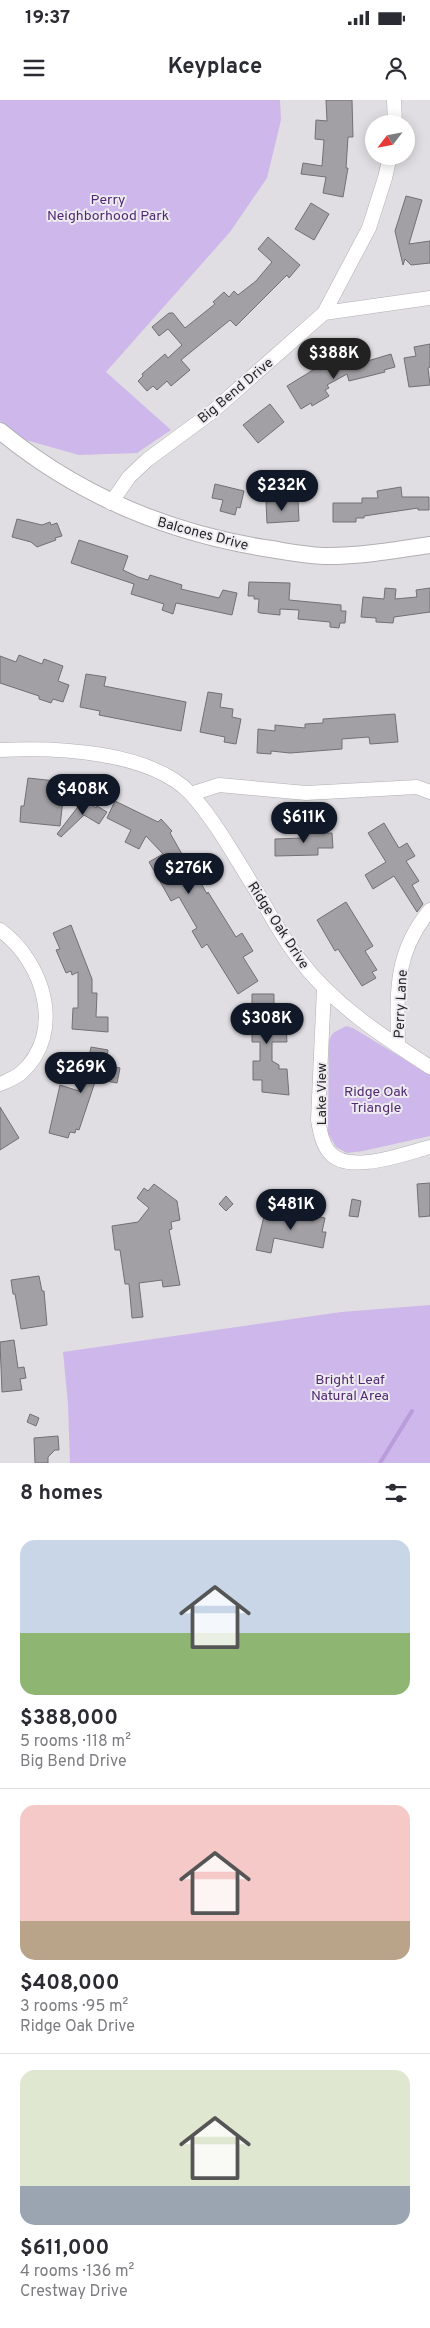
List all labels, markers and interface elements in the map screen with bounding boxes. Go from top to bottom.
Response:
text: 19:37 [25,6,70,30]
icon: menu [20,54,48,82]
text: Keyplace [168,54,262,81]
icon: person [382,54,410,82]
north arrow [365,115,415,165]
map controls [365,115,415,165]
park label: Perry Neighborhood Park [47,192,169,225]
pin: $388K [299,338,369,380]
text: $388K [309,344,359,364]
street label: Big Bend Drive [195,355,277,428]
pin: $232K [247,470,317,512]
text: $232K [257,476,307,496]
street label: Balcones Drive [155,514,250,555]
pin: $408K [48,774,118,816]
text: $408K [57,780,109,800]
pin: $611K [269,802,339,844]
text: $611K [282,808,326,828]
pin: $276K [154,852,224,895]
text: $276K [165,859,213,879]
street label: Ridge Oak Drive [243,879,312,973]
street label: Perry Lane [391,969,412,1039]
pin: $308K [232,1002,302,1045]
text: $308K [242,1009,292,1029]
pin: $269K [46,1052,116,1094]
text: $269K [56,1058,106,1078]
street label: Lake View [314,1063,331,1125]
park label: Ridge Oak Triangle [344,1084,408,1117]
pin: $481K [256,1188,326,1231]
text: $481K [267,1195,315,1215]
park label: Bright Leaf Natural Area [311,1372,389,1405]
icon: filters [382,1479,410,1507]
text: 8 homes [20,1480,103,1507]
icon: home [170,1572,260,1662]
text: $388,000 [20,1705,118,1732]
text: 5 rooms · 118 m² [20,1732,131,1752]
text: Big Bend Drive [20,1752,127,1772]
icon: home [170,1838,260,1928]
text: $408,000 [20,1970,120,1997]
text: 3 rooms · 95 m² [20,1997,128,2017]
text: Ridge Oak Drive [20,2017,135,2037]
icon: home [170,2103,260,2193]
text: $611,000 [20,2235,109,2262]
text: 4 rooms · 136 m² [20,2262,134,2282]
text: Crestway Drive [20,2282,128,2302]

